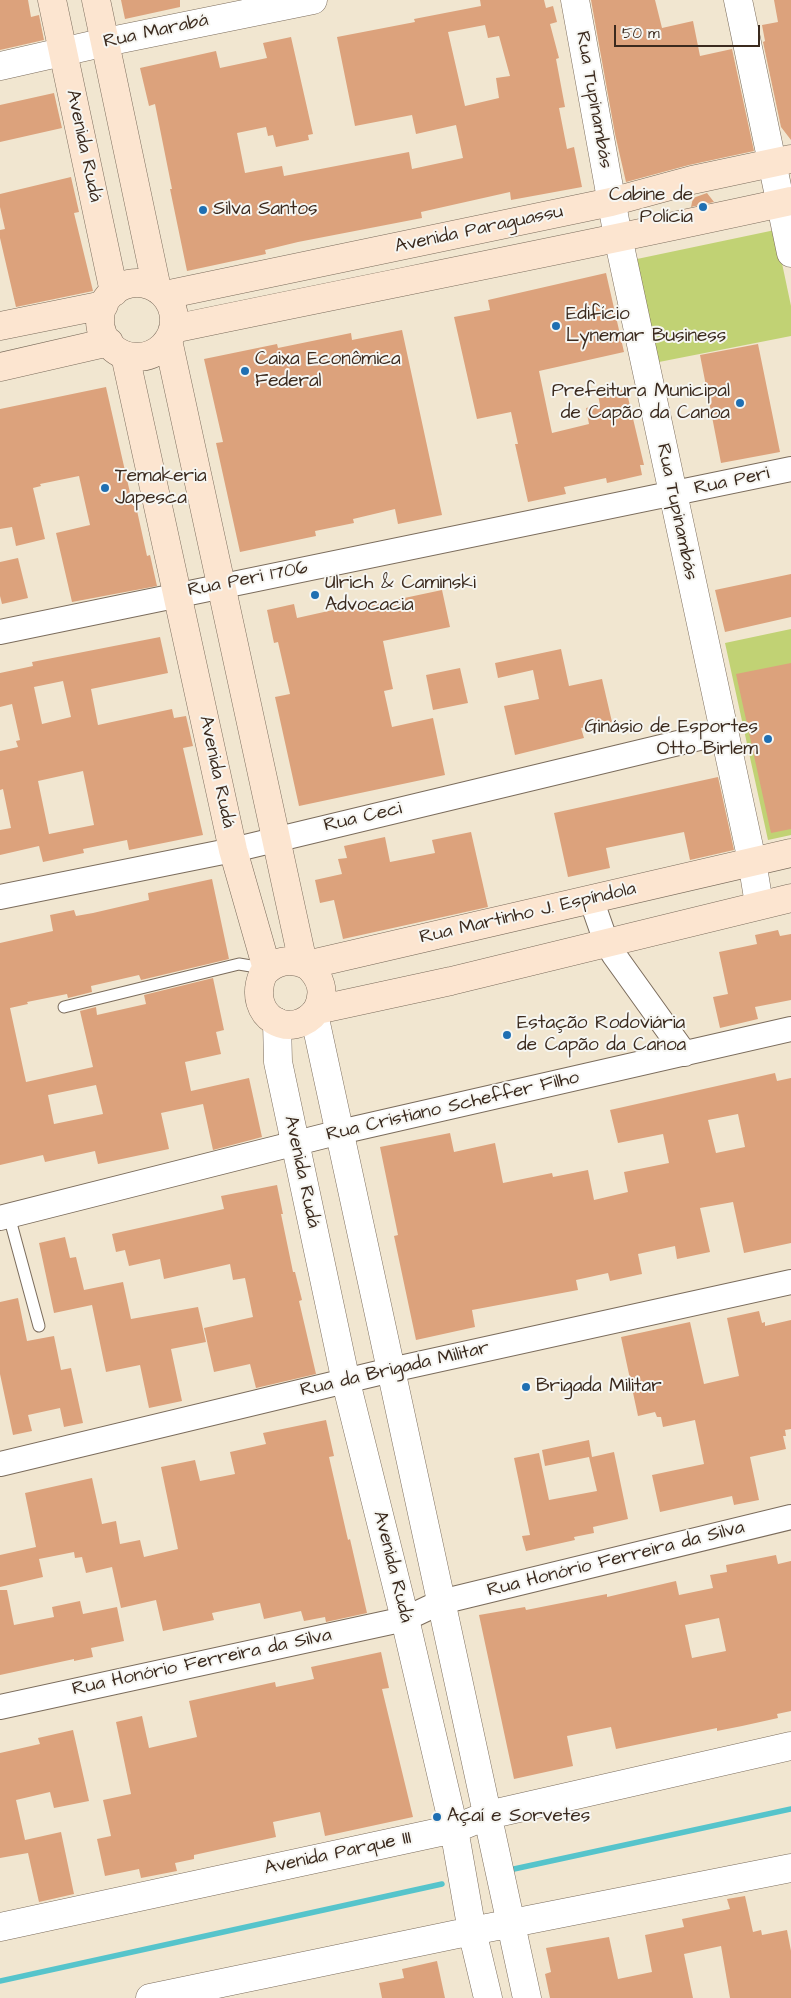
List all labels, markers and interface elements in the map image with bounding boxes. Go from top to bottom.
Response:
street label: Rua Marabá [102,10,210,54]
scale bar [616,15,762,47]
text: 50 m [622,23,660,44]
street label: Rua Tupinambás [570,29,616,171]
street label: Avenida Rudá [60,88,106,204]
place label: Cabine de Polícia [609,185,693,229]
place label: Silva Santos [213,199,317,221]
street label: Avenida Paraguassu [393,201,565,259]
marker: Cabine de Polícia [697,201,709,213]
marker: Silva Santos [197,204,209,216]
place label: Edifício Lynemar Business [566,304,726,348]
marker: Edifício Lynemar Business [550,320,562,332]
place label: Caixa Econômica Federal [255,349,401,393]
marker: Caixa Econômica Federal [239,365,251,377]
place label: Prefeitura Municipal de Capão da Canoa [552,381,730,425]
marker: Prefeitura Municipal de Capão da Canoa [734,397,746,409]
street label: Rua Tupinambás [650,442,702,582]
street label: Rua Peri [692,463,772,501]
place label: Temakeria Japesca [115,466,207,510]
marker: Temakeria Japesca [99,482,111,494]
street label: Rua Peri 1706 [186,557,310,603]
place label: Ulrich & Caminski Advocacia [325,573,476,617]
marker: Ulrich & Caminski Advocacia [309,589,321,601]
street label: Avenida Rudá [193,714,239,830]
place label: Ginásio de Esportes Otto Birlem [584,717,758,761]
marker: Ginásio de Esportes Otto Birlem [762,733,774,745]
street label: Rua Ceci [322,798,404,838]
street label: Rua Martinho J. Espíndola [418,878,638,950]
place label: Estação Rodoviária de Capão da Canoa [517,1013,686,1057]
marker: Estação Rodoviária de Capão da Canoa [501,1029,513,1041]
street label: Rua Cristiano Scheffer Filho [324,1067,582,1147]
street label: Avenida Rudá [278,1114,324,1230]
street label: Rua da Brigada Militar [298,1337,492,1403]
place label: Brigada Militar [536,1376,662,1398]
marker: Brigada Militar [520,1381,532,1393]
street label: Avenida Rudá [367,1509,417,1625]
street label: Rua Honório Ferreira da Silva [485,1517,747,1603]
street label: Rua Honório Ferreira da Silva [70,1624,334,1702]
place label: Açaí e Sorvetes [447,1806,590,1828]
marker: Açaí e Sorvetes [431,1811,443,1823]
street label: Avenida Parque III [262,1827,414,1881]

